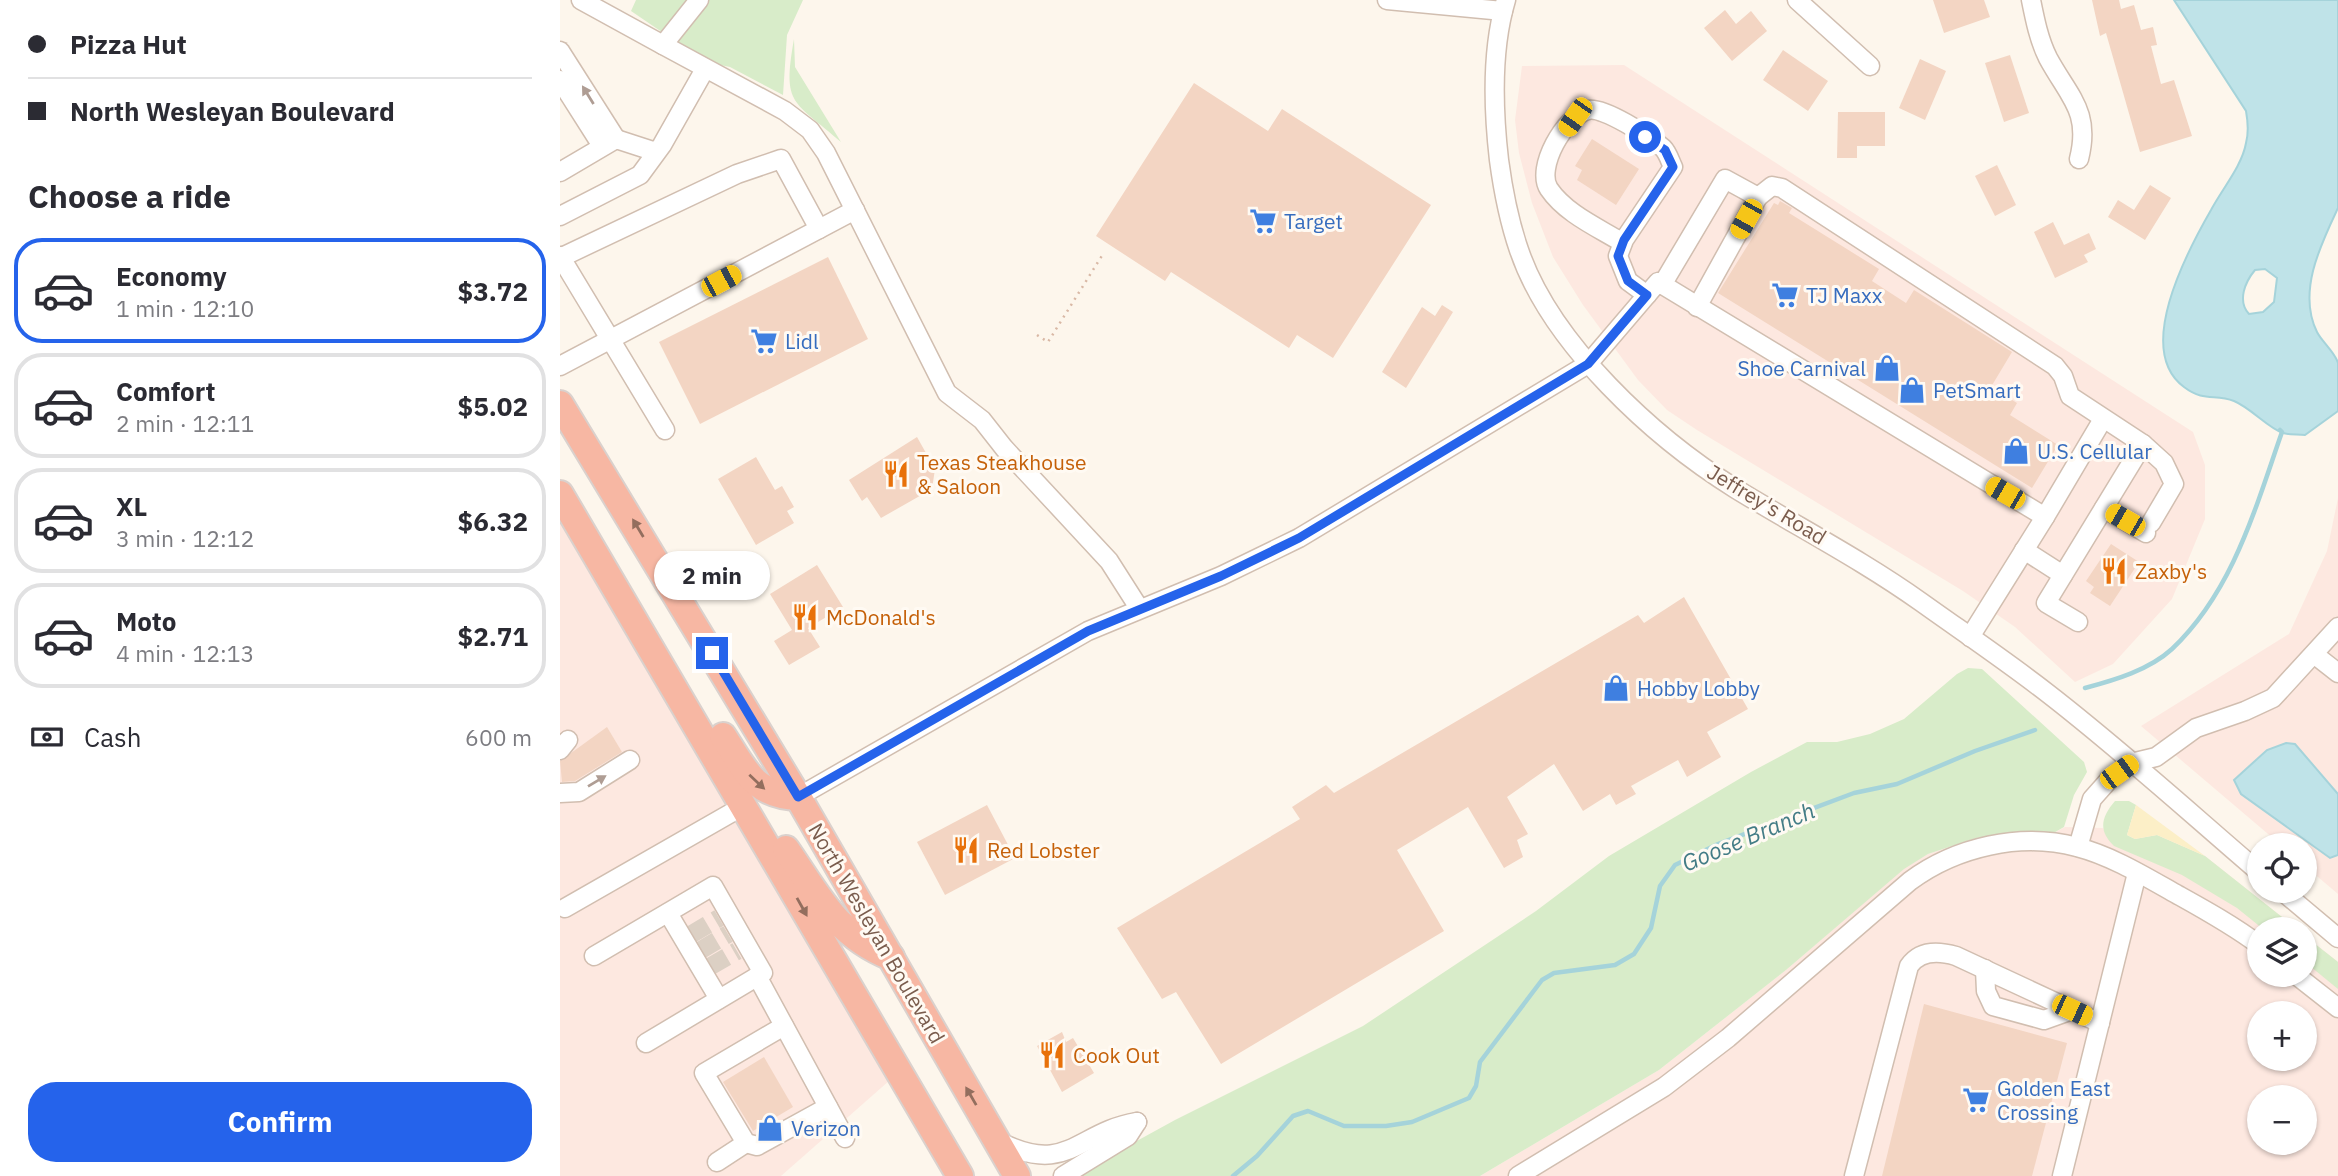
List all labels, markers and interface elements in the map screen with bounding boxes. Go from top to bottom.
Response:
text: Pizza Hut [70,27,187,61]
one-way arrow [581,85,594,105]
text: North Wesleyan Boulevard [70,94,395,128]
car [1555,94,1596,140]
route start [1629,121,1661,153]
text: Choose a ride [28,175,231,217]
car [1727,196,1766,242]
supermarket icon: Target [1248,206,1278,236]
place label: Target [1284,207,1343,235]
icon: car [32,259,95,322]
text: Economy [116,259,227,293]
car [698,262,745,300]
text: $3.72 [458,274,528,308]
supermarket icon: TJ Maxx [1770,280,1800,310]
place label: TJ Maxx [1806,281,1883,309]
text: 1 min · 12:10 [116,293,254,323]
supermarket icon: Lidl [749,326,779,356]
place label: Lidl [785,327,819,355]
shop icon: Shoe Carnival [1872,353,1902,383]
place label: Shoe Carnival [1737,354,1866,382]
icon: car [32,374,95,437]
text: Comfort [116,374,215,408]
shop icon: PetSmart [1897,375,1927,405]
place label: PetSmart [1933,376,2021,404]
text: $5.02 [458,389,528,423]
text: 2 min · 12:11 [116,408,254,438]
shop icon: U.S. Cellular [2001,436,2031,466]
place label: U.S. Cellular [2037,437,2152,465]
place label: Texas Steakhouse & Saloon [917,448,1087,500]
street label: Jeffrey's Road [1702,457,1832,551]
restaurant icon: Texas Steakhouse & Saloon [881,459,911,489]
car [1982,473,2029,513]
icon: car [32,489,95,552]
text: XL [116,489,147,523]
car [2102,500,2149,540]
text: $6.32 [458,504,528,538]
one-way arrow [631,518,644,537]
text: 3 min · 12:12 [116,523,254,553]
callout: 2 min [654,552,770,600]
restaurant icon: Zaxby's [2099,556,2129,586]
place label: Zaxby's [2135,557,2207,585]
text: 2 min [682,560,742,590]
restaurant icon: McDonald's [790,602,820,632]
place label: McDonald's [826,603,936,631]
icon: car [32,604,95,667]
text: Moto [116,604,176,638]
text: $2.71 [458,619,528,653]
route end [696,637,728,669]
text: 4 min · 12:13 [116,638,254,668]
shop icon: Hobby Lobby [1601,673,1631,703]
place label: Hobby Lobby [1637,674,1761,702]
icon: cash [28,718,66,756]
text: Cash [84,720,141,754]
text: 600 m [465,722,532,752]
car [2096,751,2143,793]
one-way arrow [748,774,765,790]
one-way arrow [587,775,606,788]
water label: Goose Branch [1677,795,1819,877]
street label: North Wesleyan Boulevard [802,818,952,1048]
map controls [2247,833,2317,1155]
button: locate [2247,833,2317,903]
restaurant icon: Red Lobster [951,835,981,865]
place label: Red Lobster [987,836,1100,864]
one-way arrow [796,897,808,917]
button: layers [2247,917,2317,987]
car [2049,992,2096,1028]
button: + [2247,1001,2317,1071]
restaurant icon: Cook Out [1037,1040,1067,1070]
place label: Cook Out [1073,1041,1160,1069]
place label: Golden East Crossing [1997,1074,2111,1126]
button: Confirm [28,1082,532,1162]
supermarket icon: Golden East Crossing [1961,1085,1991,1115]
button: − [2247,1085,2317,1155]
one-way arrow [965,1086,977,1105]
shop icon: Verizon [755,1113,785,1143]
place label: Verizon [791,1114,861,1142]

